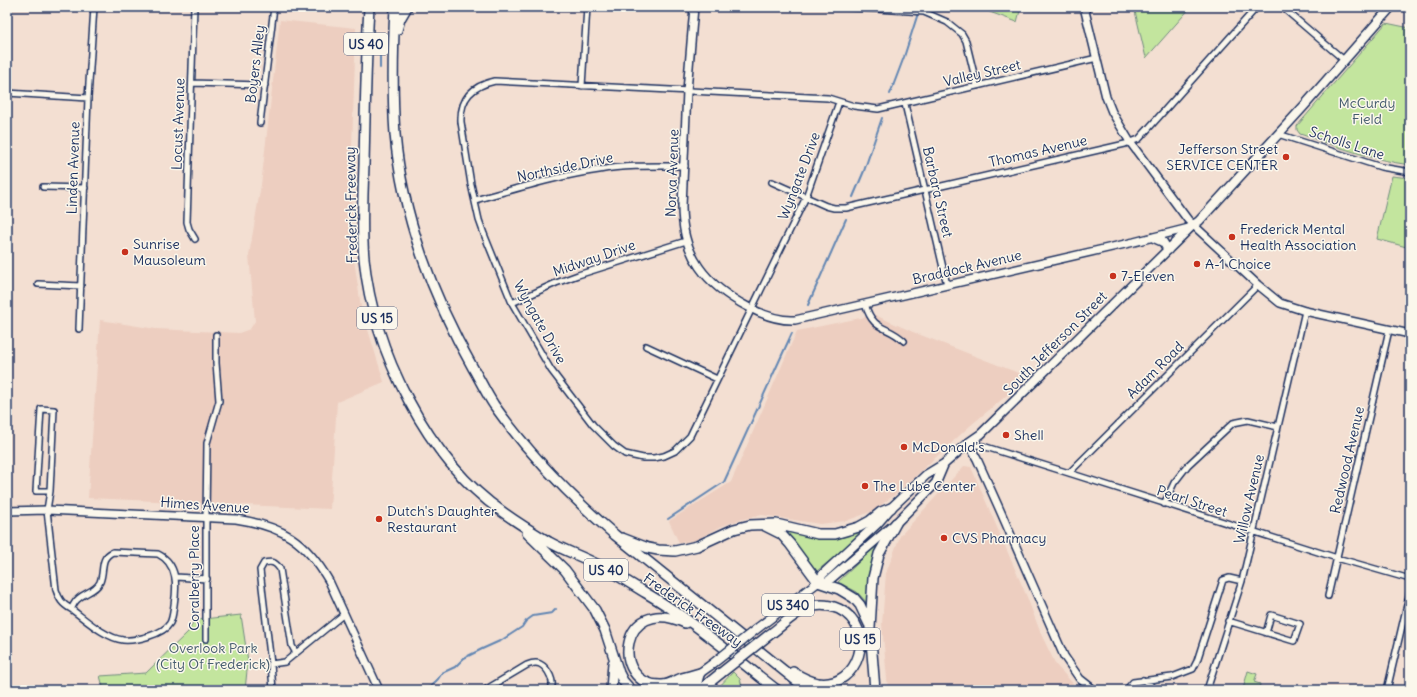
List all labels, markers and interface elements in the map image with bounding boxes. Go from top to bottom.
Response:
street label: Boyers Alley [241,24,269,104]
road number: US 40 [344,33,388,55]
street label: Valley Street [942,55,1023,91]
street label: Locust Avenue [167,78,189,170]
park label: McCurdy Field [1338,94,1396,128]
street label: Linden Avenue [62,121,84,215]
street label: Scholls Lane [1307,122,1387,164]
street label: Norva Avenue [661,129,683,217]
street label: Wyngate Drive [774,129,824,223]
street label: Thomas Avenue [987,131,1089,171]
place label: Jefferson Street SERVICE CENTER [1166,140,1278,174]
street label: Barbara Street [919,145,957,240]
street label: Frederick Freeway [341,146,361,264]
street label: Northside Drive [515,148,615,186]
marker: Jefferson Street SERVICE CENTER [1281,152,1291,162]
place label: Frederick Mental Health Association [1240,220,1356,254]
marker: Frederick Mental Health Association [1227,232,1237,242]
place label: Sunrise Mausoleum [133,235,206,269]
street label: Midway Drive [550,235,638,281]
street label: Braddock Avenue [911,246,1023,288]
marker: Sunrise Mausoleum [120,247,130,257]
place label: A-1 Choice [1205,255,1271,273]
marker: A-1 Choice [1192,259,1202,269]
place label: 7-Eleven [1121,267,1175,285]
marker: 7-Eleven [1108,271,1118,281]
street label: Wyngate Drive [510,277,570,367]
street label: South Jefferson Street [999,287,1111,399]
road number: US 15 [357,307,397,329]
street label: Adam Road [1123,338,1187,402]
street label: Redwood Avenue [1326,405,1368,515]
place label: Shell [1014,426,1044,444]
marker: Shell [1001,430,1011,440]
place label: McDonald's [912,438,985,456]
marker: McDonald's [899,442,909,452]
street label: Willow Avenue [1230,453,1268,545]
place label: The Lube Center [873,477,976,495]
marker: The Lube Center [860,481,870,491]
street label: Pearl Street [1155,481,1230,521]
street label: Himes Avenue [160,493,250,517]
place label: Dutch's Daughter Restaurant [387,502,497,536]
marker: Dutch's Daughter Restaurant [374,514,384,524]
street label: Coralberry Place [185,525,203,631]
place label: CVS Pharmacy [952,529,1047,547]
marker: CVS Pharmacy [939,533,949,543]
road number: US 40 [584,559,628,581]
street label: Frederick Freeway [640,569,746,651]
road number: US 340 [762,594,814,616]
road number: US 15 [840,628,880,650]
park label: Overlook Park (City Of Frederick) [156,639,270,673]

